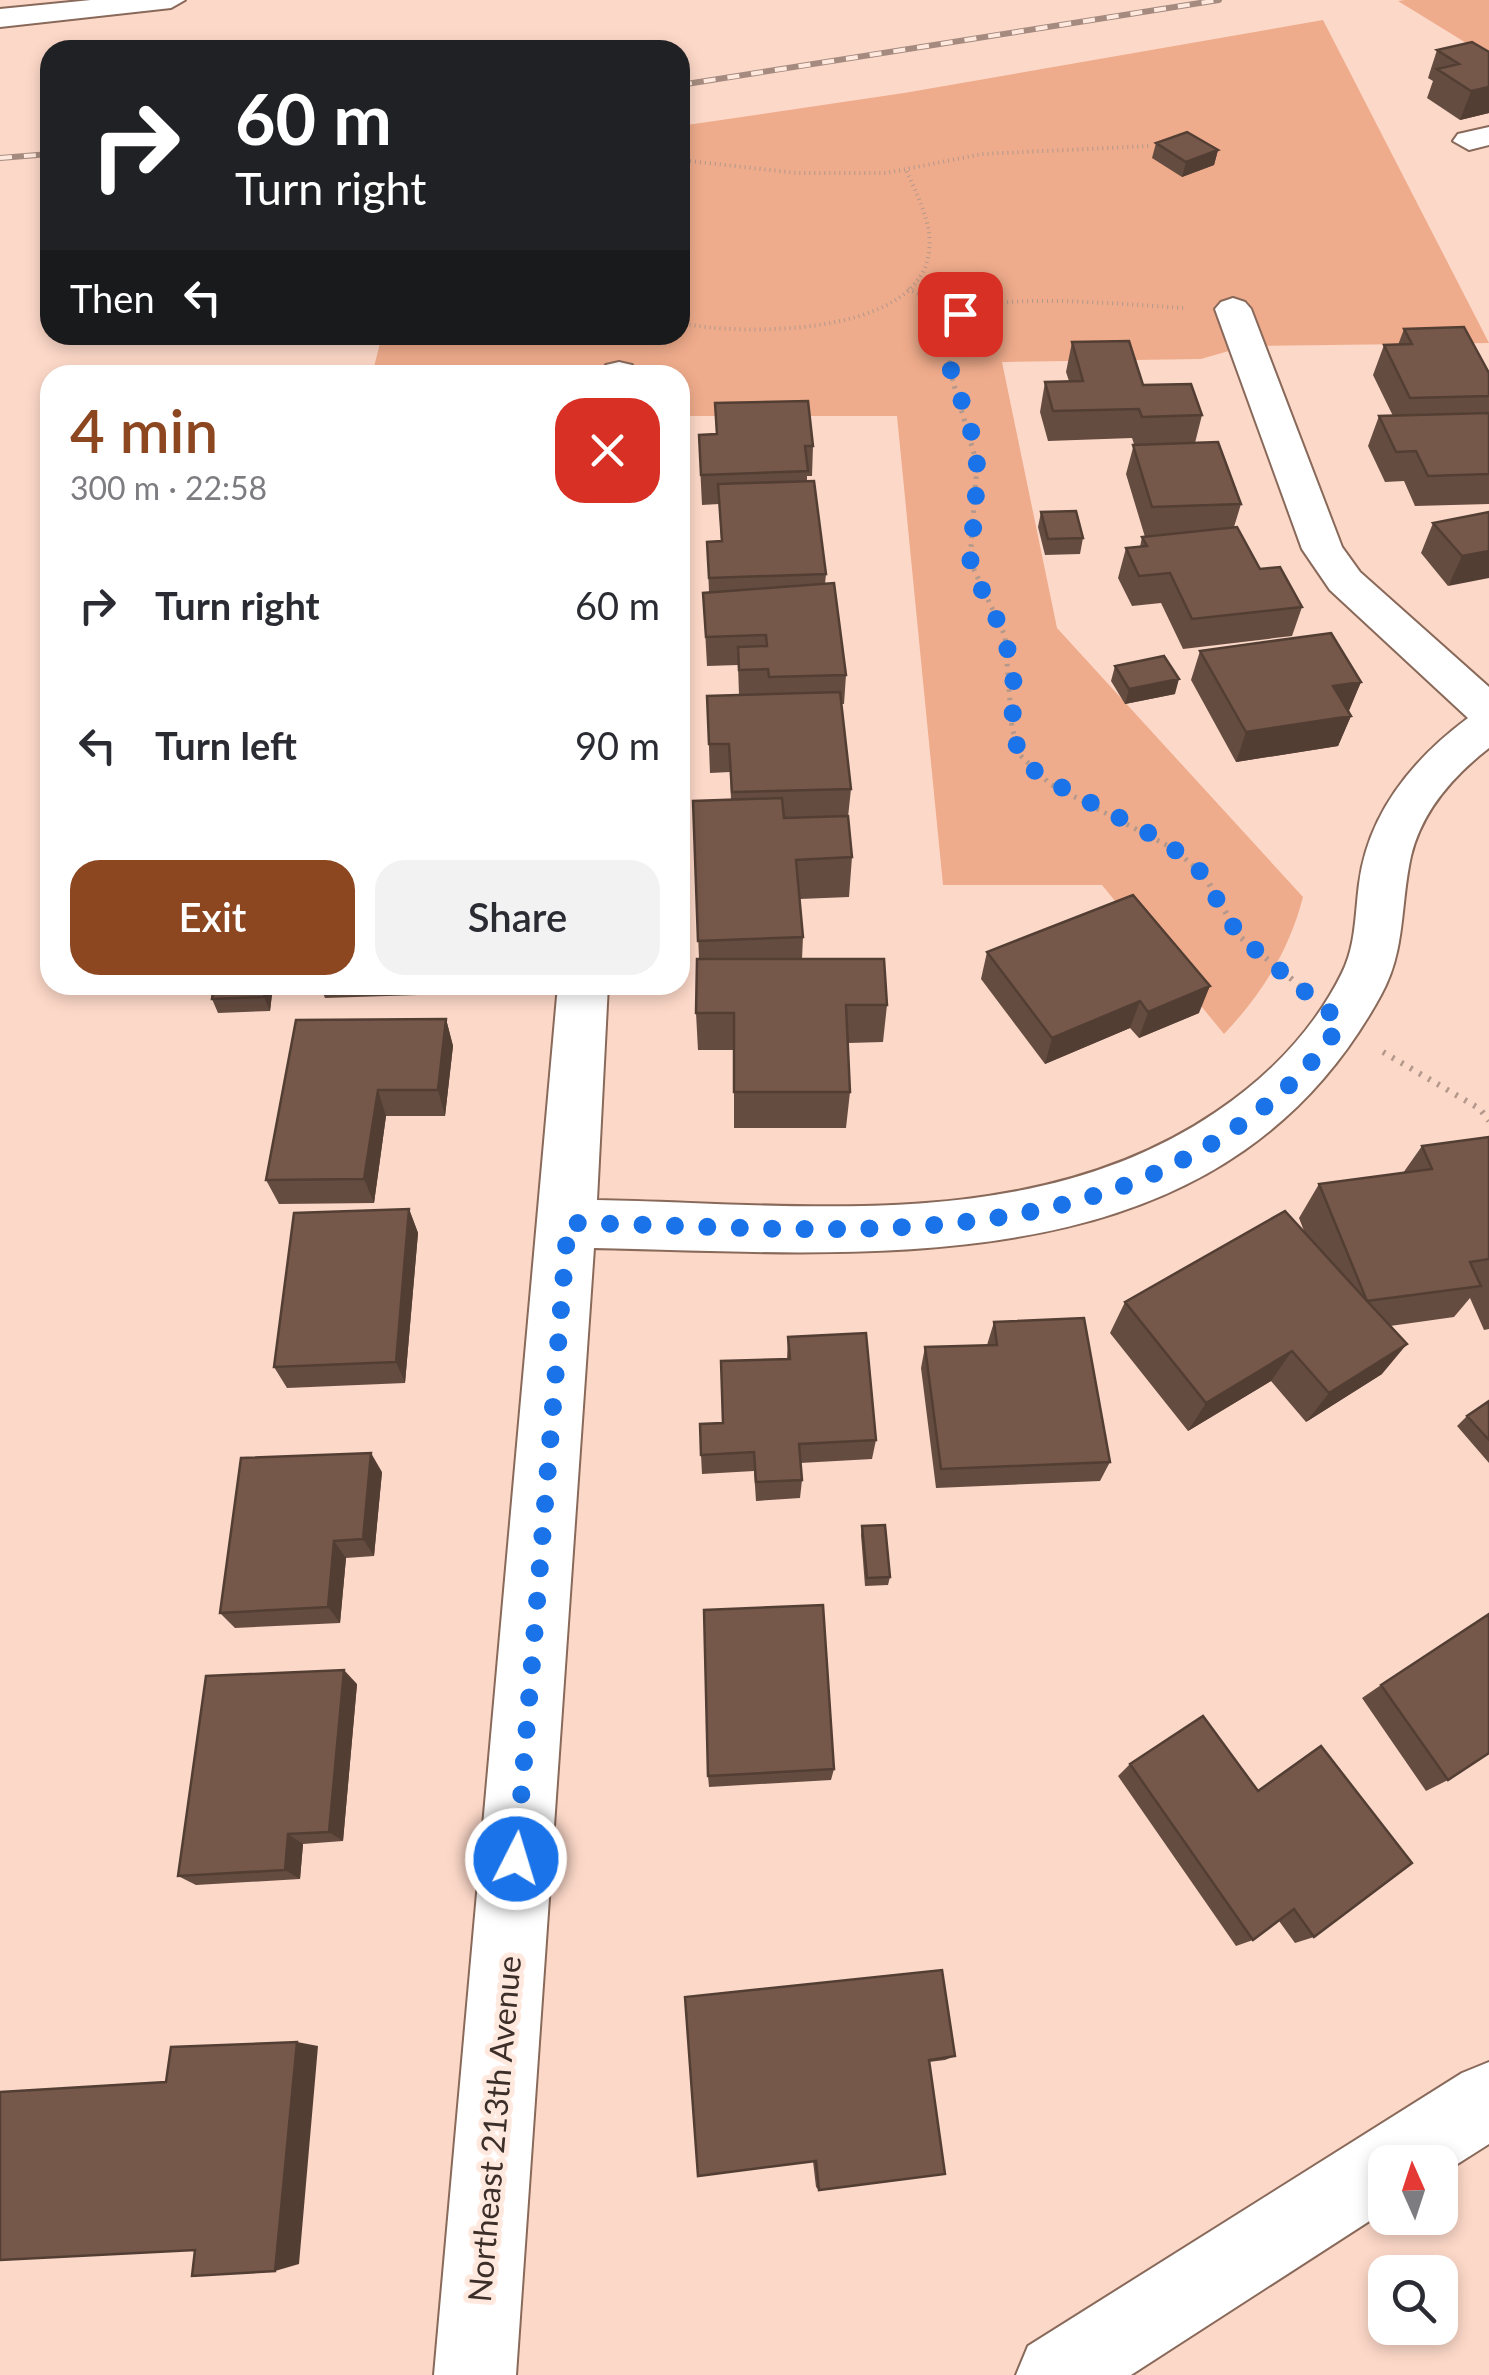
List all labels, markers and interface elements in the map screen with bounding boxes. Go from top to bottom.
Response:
text: 60 m [235,76,392,160]
icon: right [70,80,200,210]
text: Turn right [235,161,426,215]
icon: left [175,270,230,325]
pin [918,272,1003,357]
text: Then [70,275,155,321]
icon: arrive [933,287,988,342]
text: 4 min [70,394,218,466]
button: close [555,398,660,503]
text: 300 m · 22:58 [70,468,267,507]
icon: right [70,578,125,633]
text: Turn right [155,582,320,628]
text: 60 m [575,582,660,628]
icon: left [70,718,125,773]
text: Turn left [155,722,297,768]
text: 90 m [575,722,660,768]
button: Exit [70,860,355,975]
button: Share [375,860,660,975]
position arrow [464,1807,568,1911]
street label: Northeast 213th Avenue [459,1954,528,2304]
north arrow [1368,2145,1458,2235]
map controls [1368,2145,1458,2345]
button: search [1368,2255,1458,2345]

